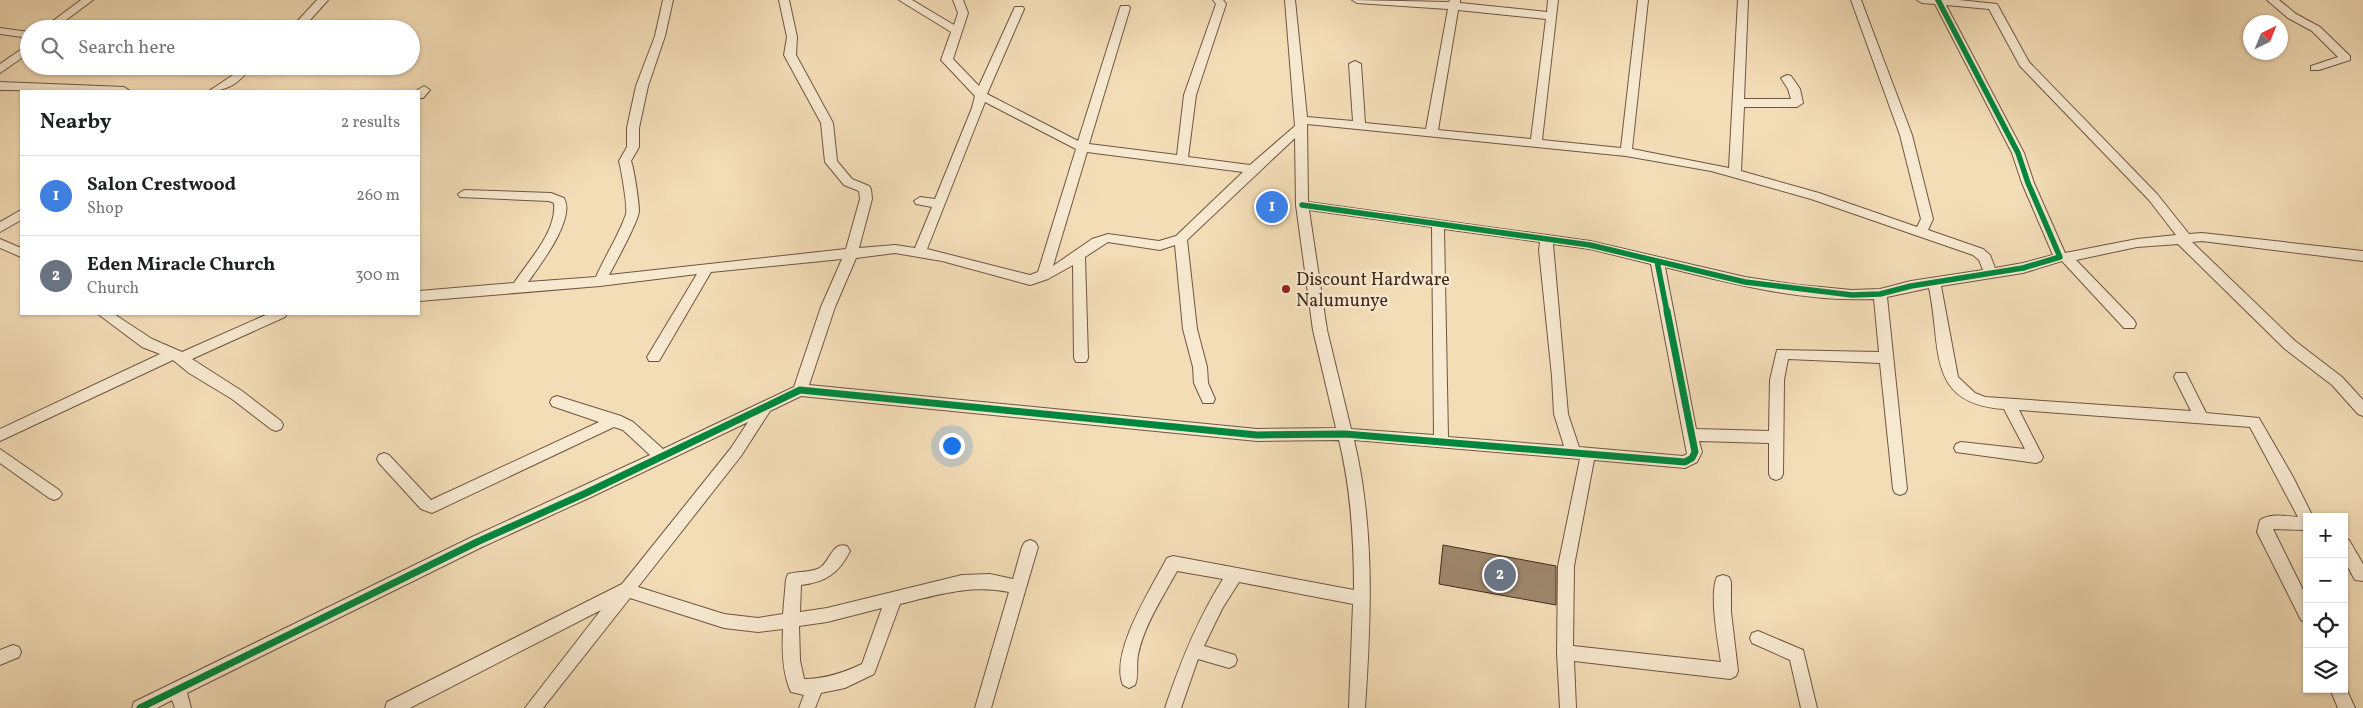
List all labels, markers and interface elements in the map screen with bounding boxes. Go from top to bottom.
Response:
north arrow [2243,15,2288,60]
search box [20,20,420,75]
icon: search [38,34,66,62]
text: Search here [78,35,175,61]
text: Nearby [40,108,111,137]
text: 2 results [341,112,400,134]
text: Salon Crestwood [87,172,236,198]
text: 1 [53,185,59,207]
text: 260 m [356,185,400,207]
pin: 1 [1256,188,1288,226]
text: Shop [87,198,123,220]
text: Eden Miracle Church [87,252,275,278]
text: 2 [52,265,60,287]
text: 300 m [355,265,400,287]
place label: Discount Hardware Nalumunye [1296,268,1450,314]
text: Church [87,278,139,300]
marker: Discount Hardware Nalumunye [1280,283,1292,295]
your location [939,433,965,459]
map controls [2303,513,2348,693]
button: + [2303,513,2348,558]
pin: 2 [1484,556,1516,594]
button: − [2303,558,2348,603]
button: locate [2303,603,2348,648]
button: layers [2303,648,2348,693]

